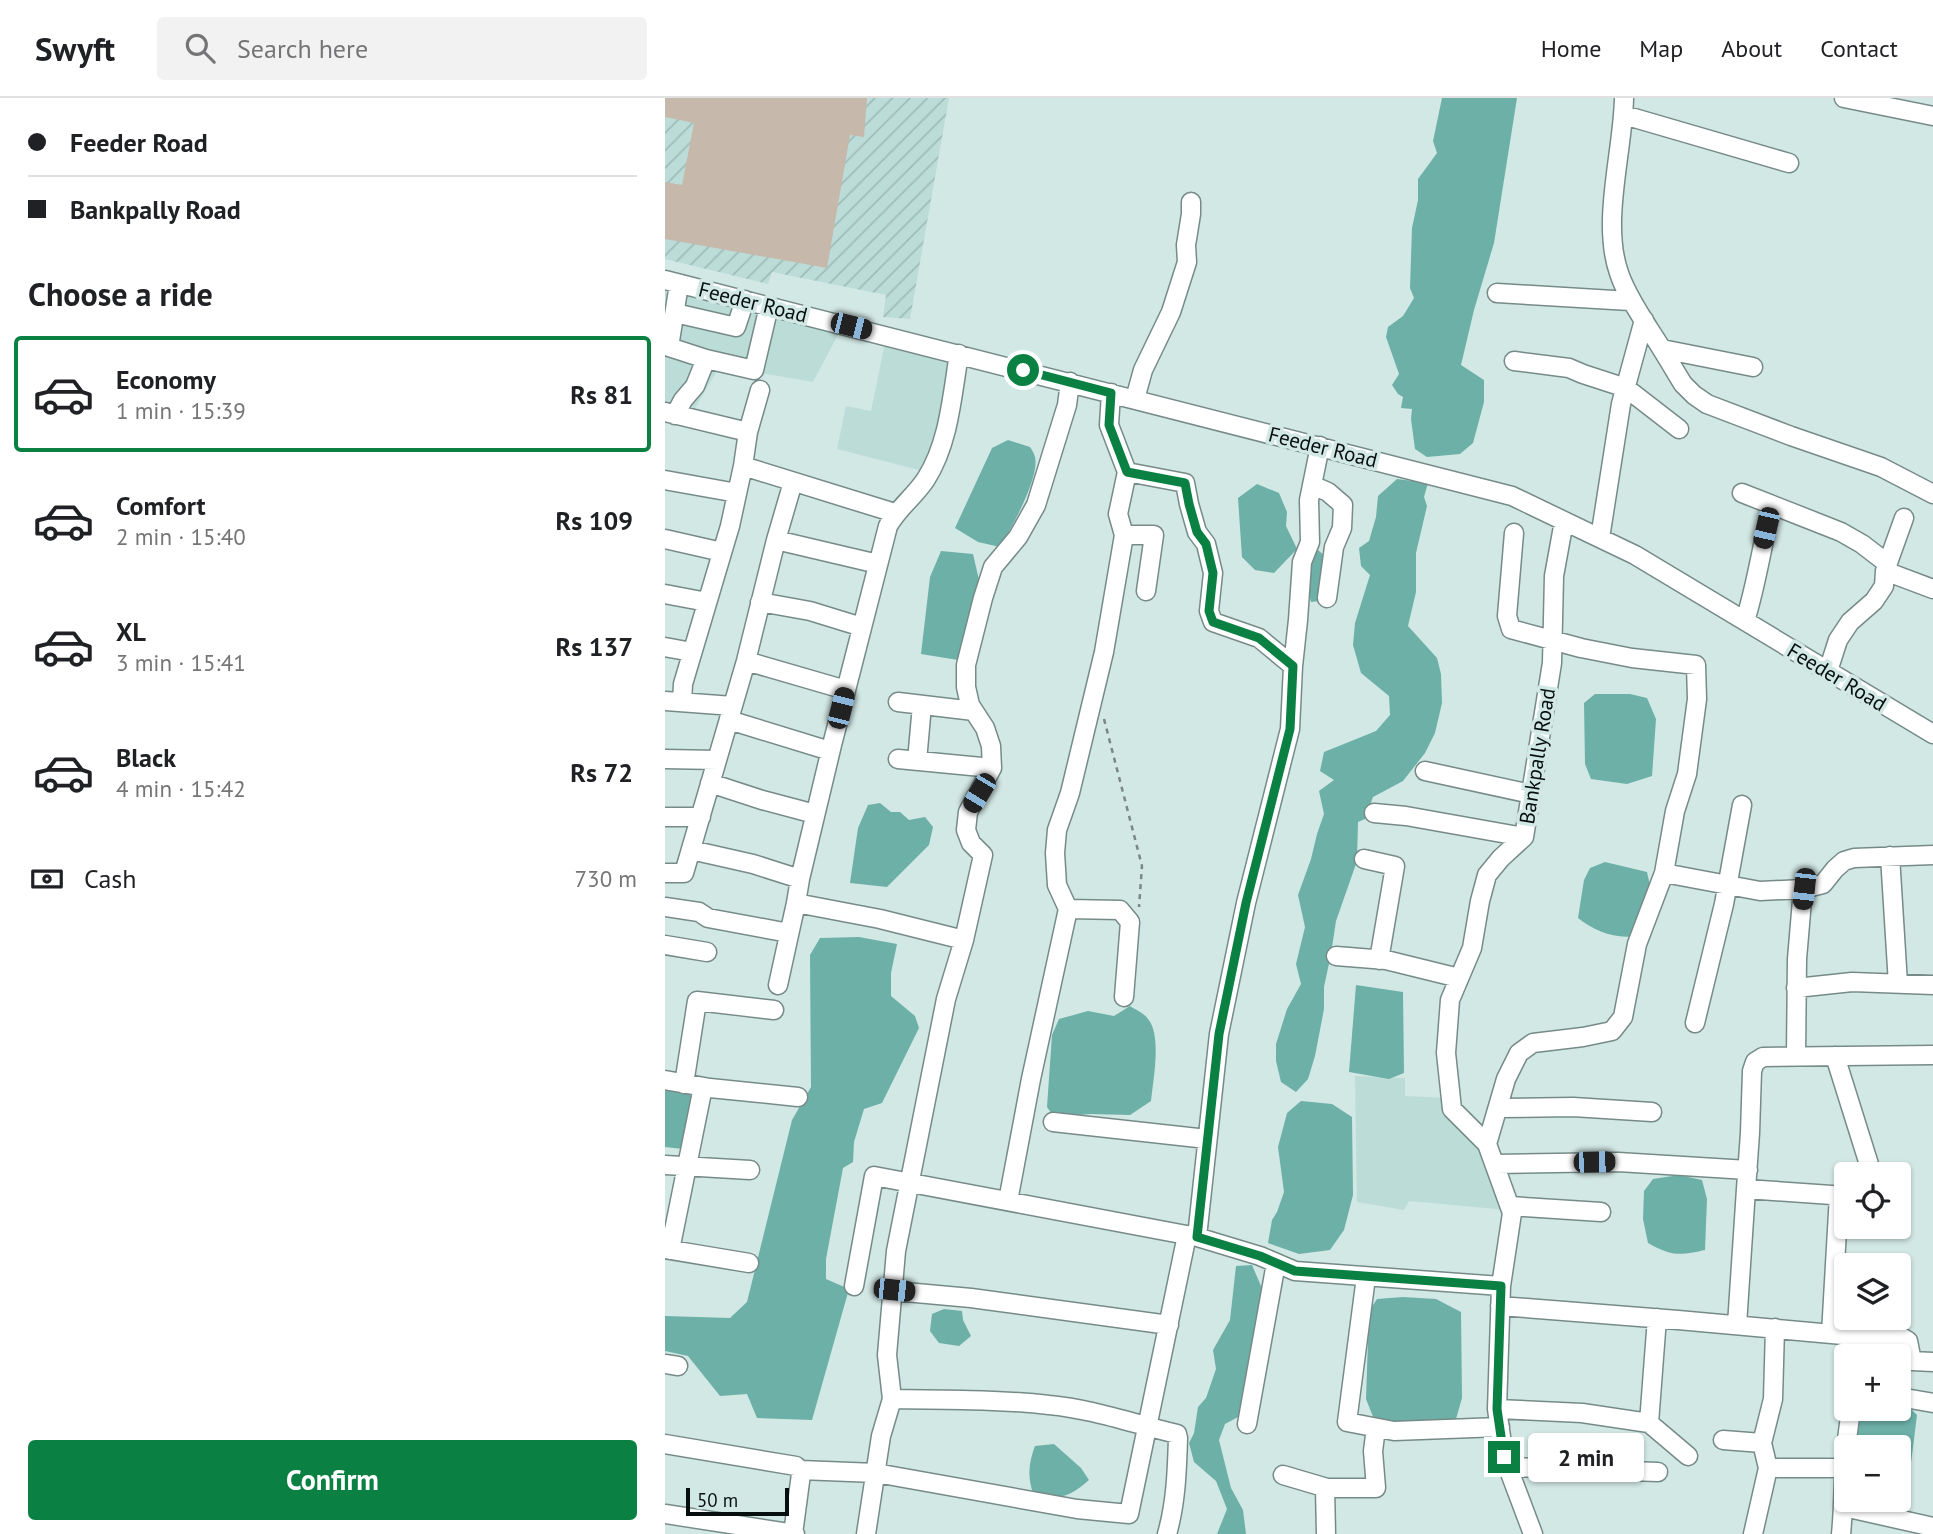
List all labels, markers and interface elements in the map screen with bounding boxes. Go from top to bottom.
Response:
search box [157,17,647,80]
text: Swyft [35,27,115,70]
icon: search [181,29,219,67]
text: Search here [237,32,368,65]
text: Home [1541,33,1601,64]
text: Map [1639,33,1683,64]
text: About [1721,33,1782,64]
text: Contact [1820,33,1898,64]
text: Feeder Road [70,126,208,159]
text: Bankpally Road [70,193,241,226]
text: Choose a ride [28,273,213,315]
street label: Feeder Road [696,275,810,329]
car [829,311,874,341]
route start [1007,354,1039,386]
icon: car [32,363,95,426]
text: Economy [116,363,216,396]
text: Rs 81 [570,378,633,411]
text: 1 min · 15:39 [116,396,246,425]
street label: Feeder Road [1266,420,1380,474]
icon: car [32,489,95,552]
text: Comfort [116,489,206,522]
text: Rs 109 [556,504,633,537]
car [1752,505,1781,551]
text: 2 min · 15:40 [116,522,246,551]
icon: car [32,615,95,678]
text: XL [116,615,146,648]
text: Rs 137 [556,630,633,663]
street label: Feeder Road [1782,637,1892,717]
text: 3 min · 15:41 [116,648,246,677]
car [826,685,857,731]
street label: Bankpally Road [1513,686,1561,826]
icon: car [32,741,95,804]
text: Black [116,741,176,774]
text: Rs 72 [570,756,633,789]
car [960,770,999,816]
text: 4 min · 15:42 [116,774,246,803]
icon: cash [28,860,66,898]
text: Cash [84,862,136,895]
text: 730 m [575,864,637,893]
car [1792,867,1817,911]
car [1573,1151,1616,1173]
map controls [1834,1162,1911,1512]
button: locate [1834,1162,1911,1239]
button: layers [1834,1253,1911,1330]
car [873,1277,916,1303]
button: + [1834,1344,1911,1421]
callout: 2 min [1529,1432,1644,1482]
button: − [1834,1435,1911,1512]
button: Confirm [28,1440,637,1520]
route end [1488,1441,1520,1473]
text: 2 min [1558,1443,1614,1472]
scale bar [686,1485,789,1517]
text: 50 m [697,1488,738,1512]

